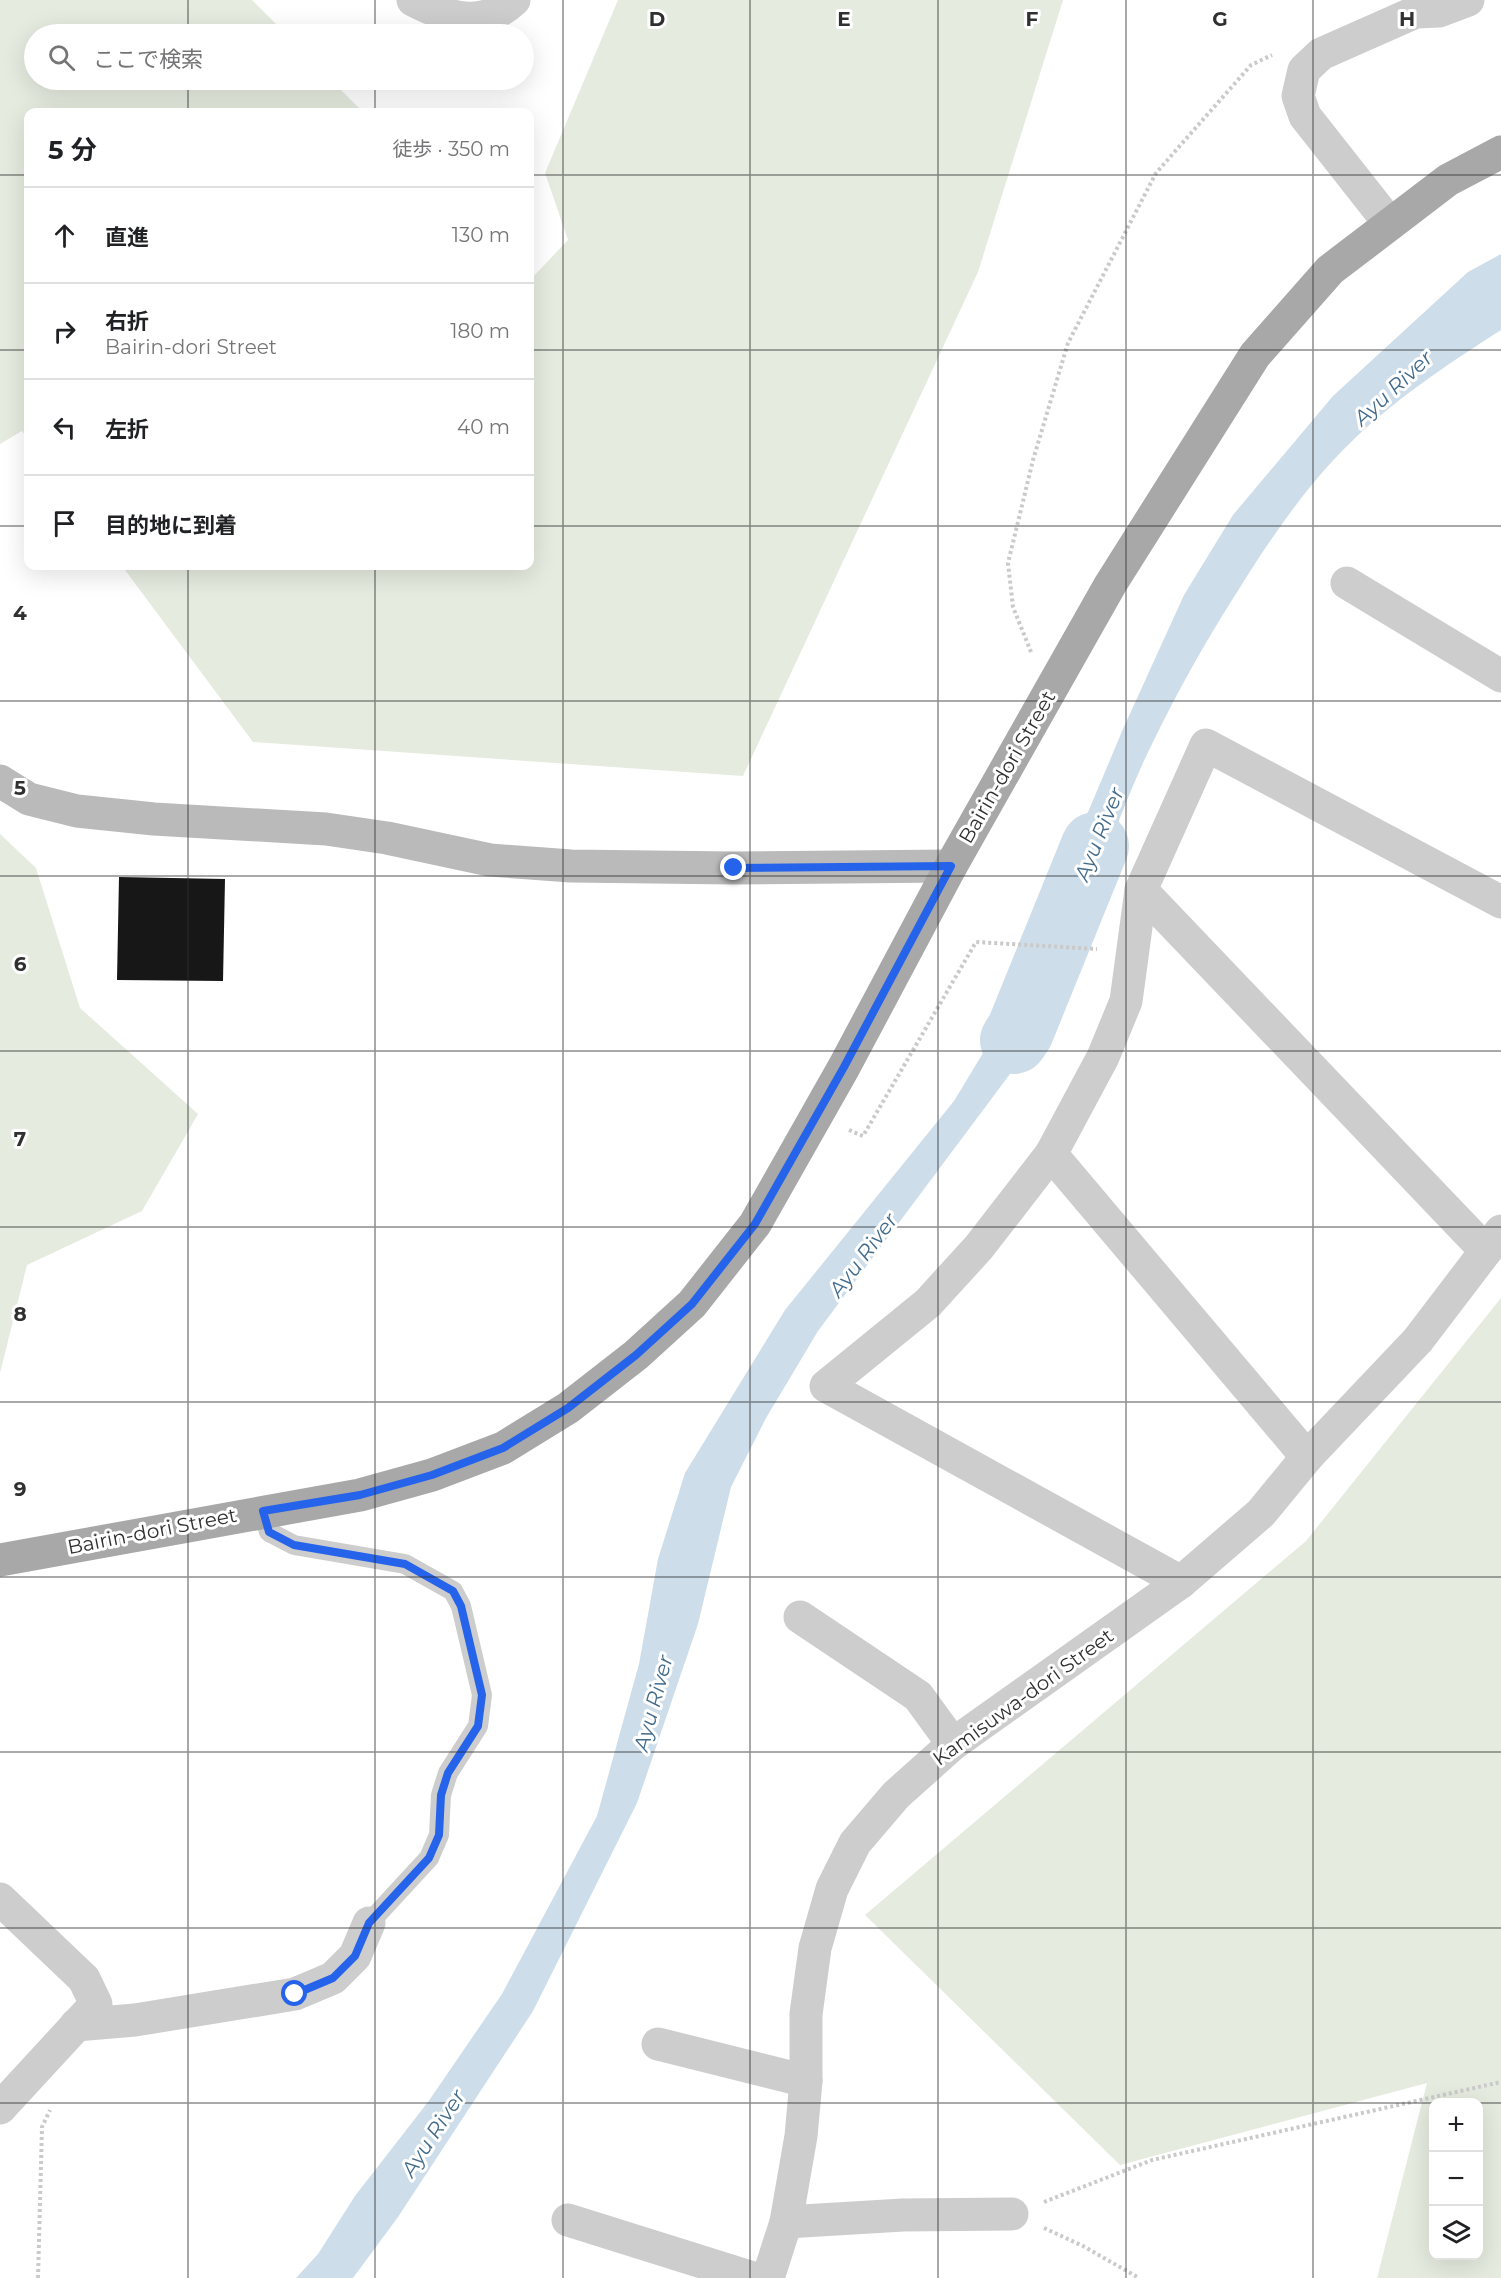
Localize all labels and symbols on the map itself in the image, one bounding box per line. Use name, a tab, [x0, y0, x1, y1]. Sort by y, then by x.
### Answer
text: D	[649, 7, 665, 31]
text: E	[837, 7, 851, 31]
text: F	[1026, 7, 1039, 31]
text: G	[1212, 7, 1228, 31]
text: H	[1399, 7, 1415, 31]
water label: Ayu River	[1347, 345, 1438, 432]
text: 4	[13, 601, 27, 625]
street label: Bairin-dori Street	[954, 687, 1060, 847]
text: 5	[14, 776, 26, 800]
water label: Ayu River	[1068, 783, 1129, 886]
route end	[720, 854, 746, 880]
text: 6	[14, 952, 27, 976]
text: 7	[14, 1127, 26, 1151]
water label: Ayu River	[822, 1208, 903, 1303]
text: 8	[13, 1302, 27, 1326]
text: 9	[14, 1477, 26, 1501]
street label: Bairin-dori Street	[65, 1503, 239, 1559]
street label: Kamisuwa-dori Street	[928, 1623, 1118, 1771]
water label: Ayu River	[628, 1652, 678, 1756]
route start	[281, 1980, 307, 2006]
water label: Ayu River	[395, 2084, 471, 2183]

